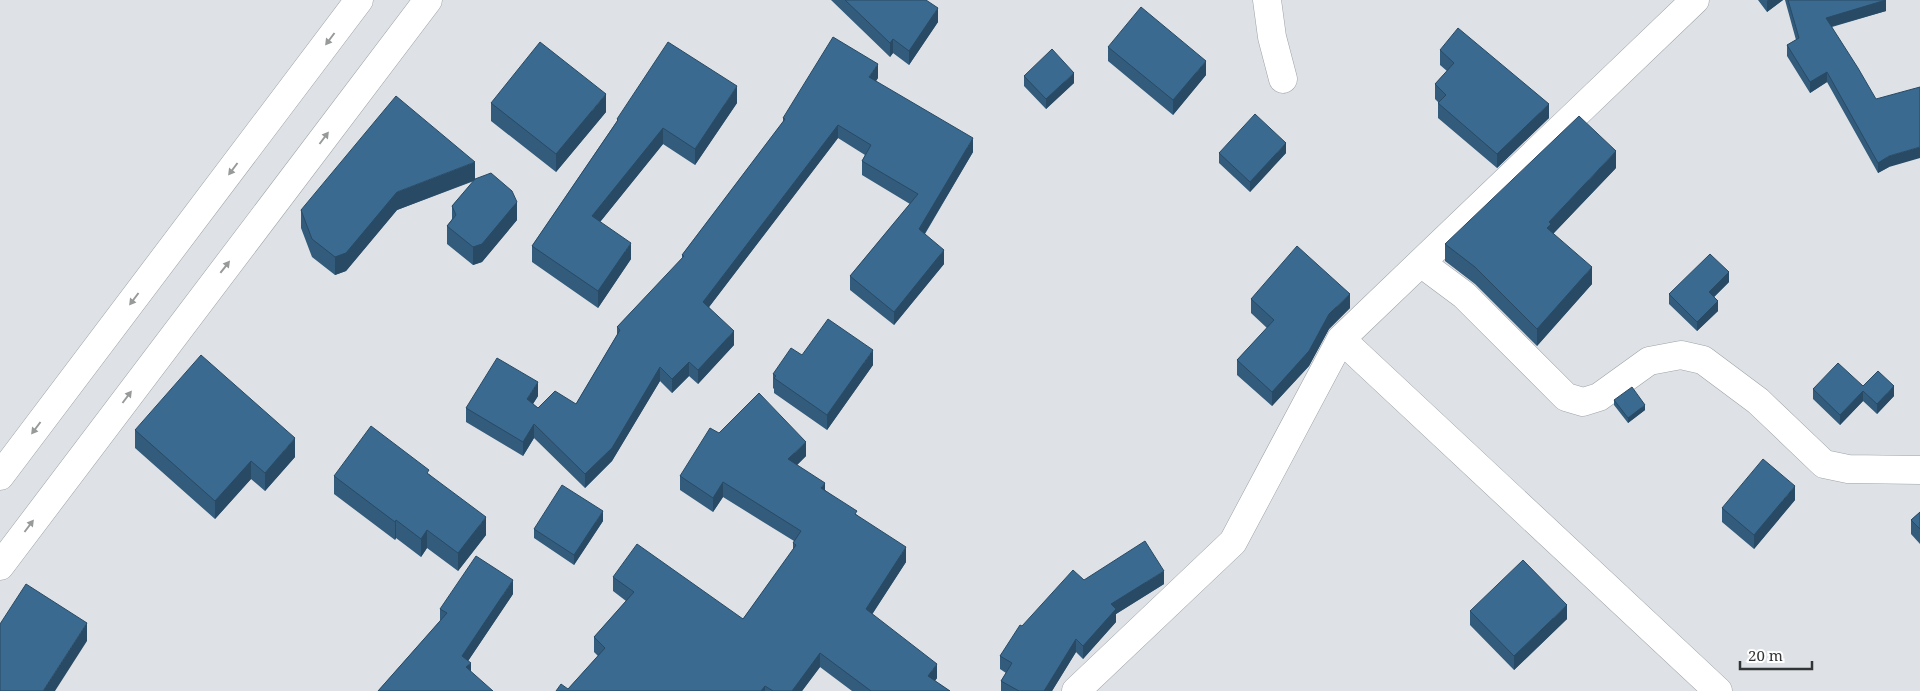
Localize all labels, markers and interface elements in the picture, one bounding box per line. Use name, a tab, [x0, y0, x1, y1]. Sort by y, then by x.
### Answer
one-way arrow	[325, 32, 335, 46]
one-way arrow	[319, 131, 329, 145]
one-way arrow	[227, 162, 238, 175]
one-way arrow	[220, 260, 230, 274]
one-way arrow	[129, 292, 140, 305]
one-way arrow	[121, 391, 132, 404]
one-way arrow	[31, 421, 41, 435]
one-way arrow	[24, 519, 34, 533]
scale bar	[1740, 638, 1812, 670]
text: 20 m	[1748, 645, 1783, 665]

